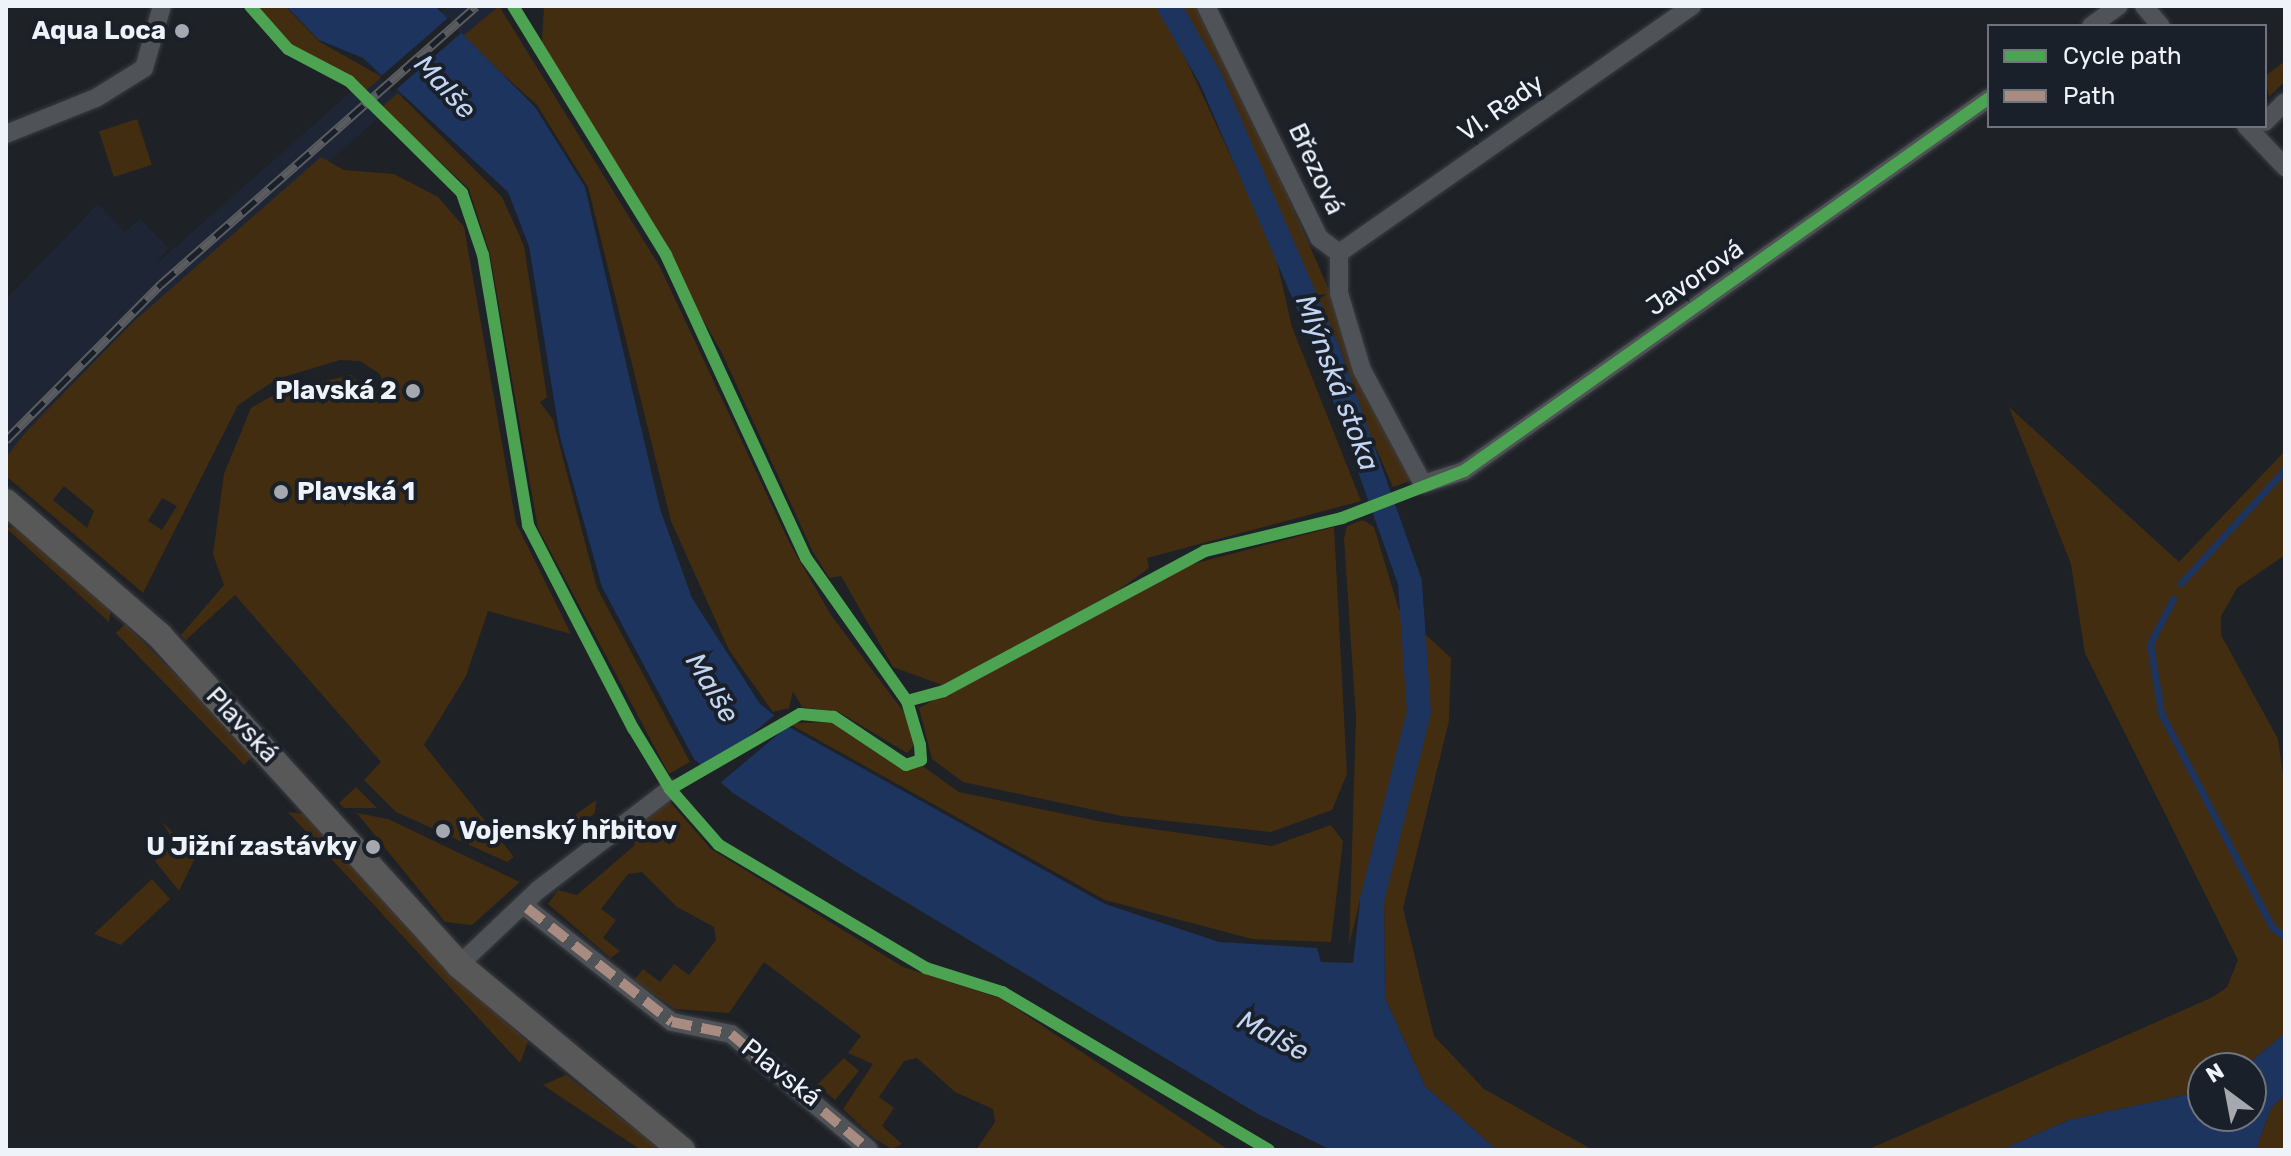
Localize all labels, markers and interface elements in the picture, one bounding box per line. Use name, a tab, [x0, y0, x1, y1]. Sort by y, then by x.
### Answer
place label: Aqua Loca	[32, 15, 166, 47]
marker: Aqua Loca	[173, 22, 191, 40]
legend	[1987, 24, 2267, 128]
text: Cycle path	[2063, 42, 2182, 70]
water label: Malše	[407, 48, 483, 126]
street label: Vl. Rady	[1452, 67, 1550, 149]
text: Path	[2063, 82, 2115, 110]
street label: Březová	[1281, 118, 1351, 220]
street label: Javorová	[1640, 233, 1750, 323]
water label: Mlýnská stoka	[1288, 290, 1386, 476]
place label: Plavská 2	[275, 375, 397, 407]
marker: Plavská 2	[404, 382, 422, 400]
place label: Plavská 1	[297, 476, 415, 508]
marker: Plavská 1	[272, 483, 290, 501]
water label: Malše	[678, 647, 746, 729]
street label: Plavská	[199, 681, 285, 769]
place label: Vojenský hřbitov	[459, 815, 678, 847]
marker: Vojenský hřbitov	[434, 822, 452, 840]
place label: U Jižní zastávky	[146, 831, 357, 863]
marker: U Jižní zastávky	[364, 838, 382, 856]
water label: Malše	[1232, 1003, 1314, 1069]
street label: Plavská	[735, 1032, 827, 1114]
north arrow	[2187, 1052, 2267, 1132]
text: N	[2201, 1057, 2229, 1089]

